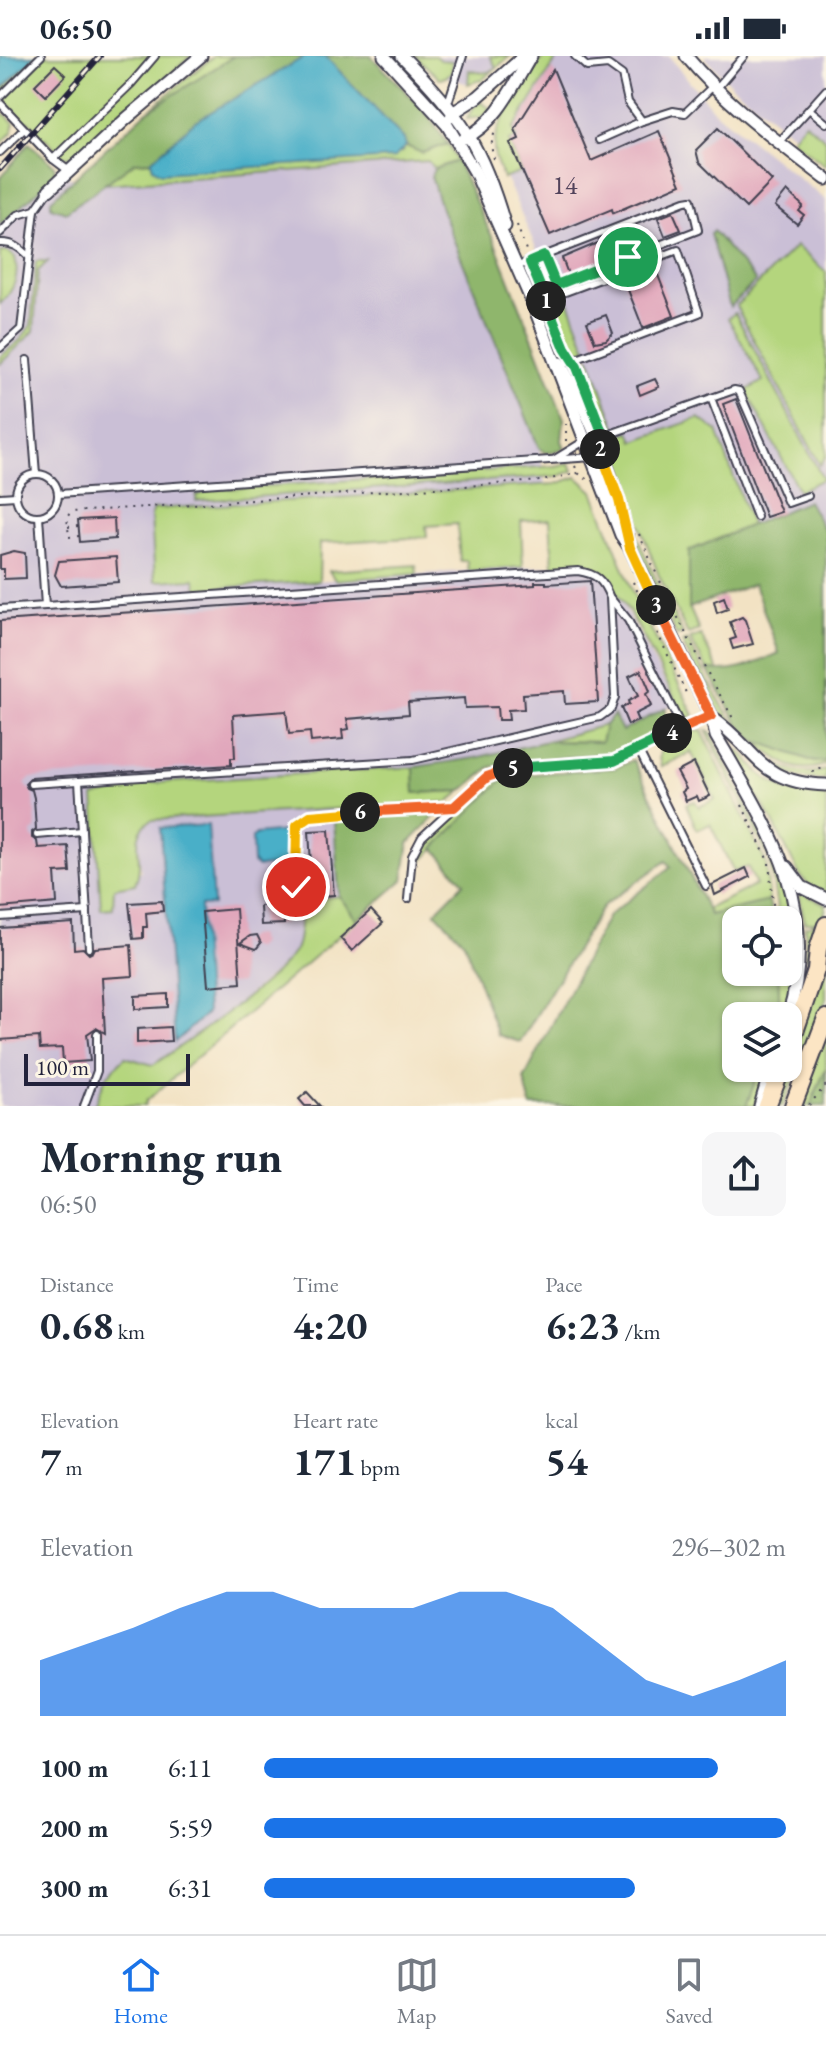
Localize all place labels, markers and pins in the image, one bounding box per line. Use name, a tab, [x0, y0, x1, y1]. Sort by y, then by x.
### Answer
pin	[594, 223, 662, 291]
pin: 1	[526, 281, 566, 321]
pin: 2	[580, 429, 620, 469]
pin: 3	[636, 585, 676, 625]
pin: 4	[652, 713, 692, 753]
pin: 5	[493, 748, 533, 788]
pin: 6	[340, 792, 380, 832]
pin	[262, 853, 330, 921]

